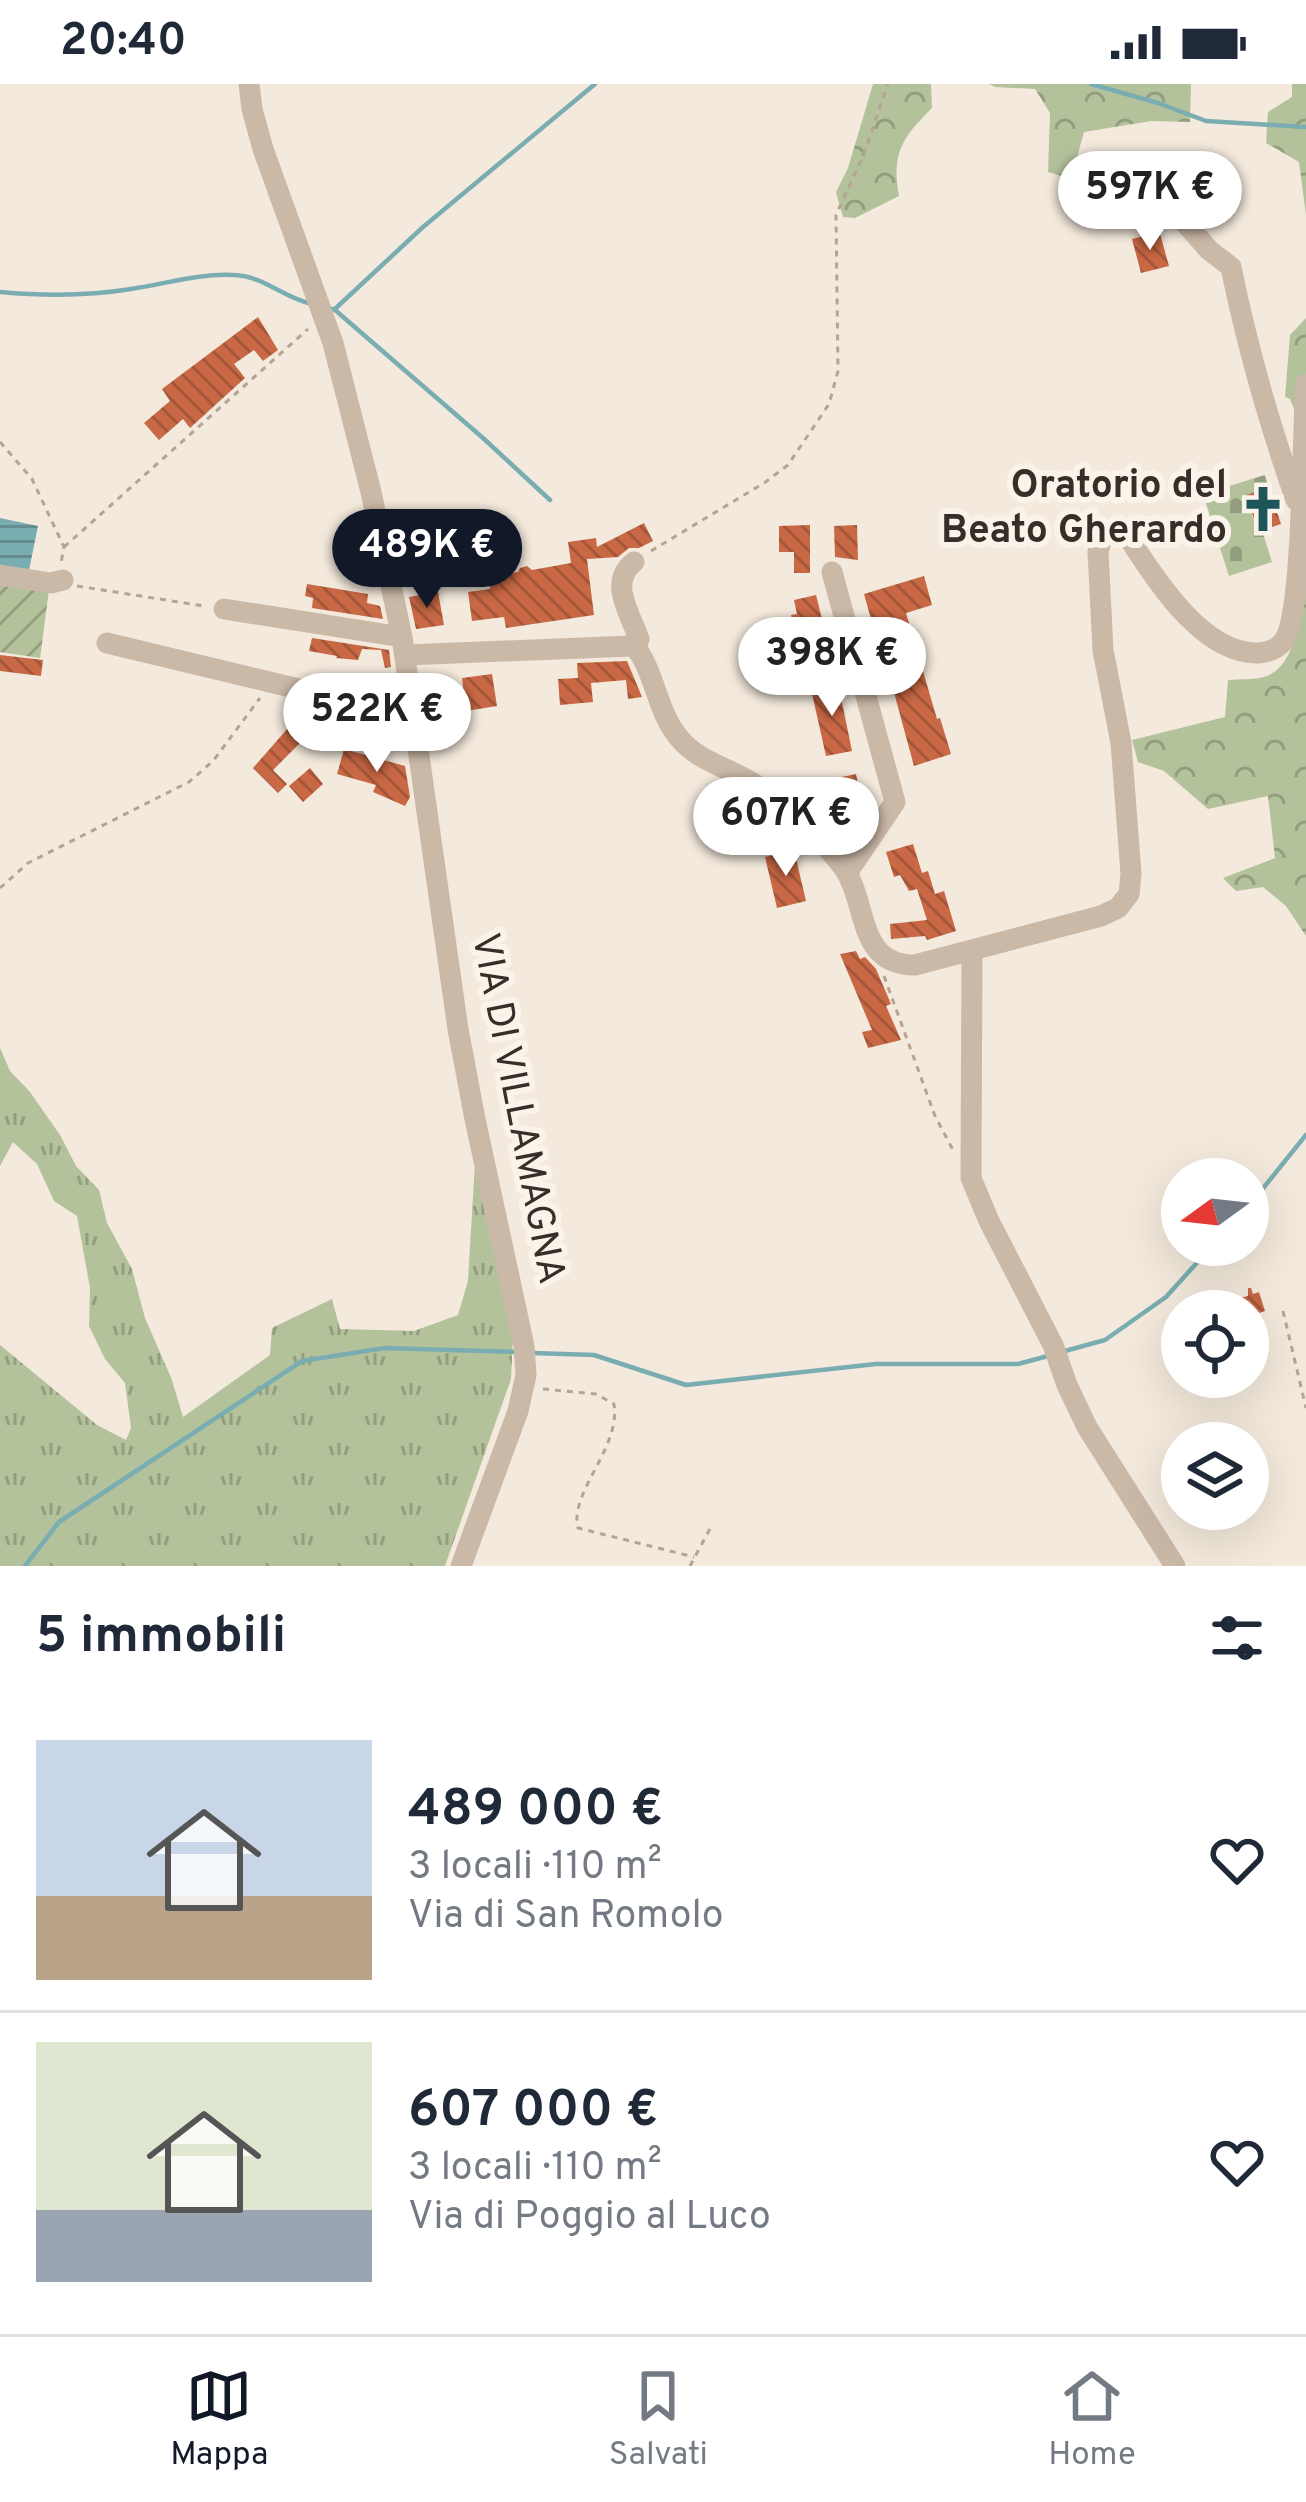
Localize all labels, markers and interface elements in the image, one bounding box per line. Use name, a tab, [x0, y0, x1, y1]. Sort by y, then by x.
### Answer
text: 20:40	[60, 14, 187, 71]
pin: 597K €	[1052, 151, 1248, 253]
text: 597K €	[1085, 165, 1215, 214]
place label: Oratorio del Beato Gherardo	[941, 463, 1227, 557]
church icon: Oratorio del Beato Gherardo	[1238, 484, 1288, 534]
pin: 489K €	[329, 509, 525, 611]
text: 489K €	[359, 523, 495, 572]
pin: 398K €	[734, 617, 930, 719]
text: 398K €	[765, 631, 899, 680]
pin: 522K €	[279, 673, 475, 775]
text: 522K €	[310, 687, 444, 736]
pin: 607K €	[688, 777, 884, 879]
text: 607K €	[720, 791, 852, 840]
street label: VIA DI VILLAMAGNA	[458, 929, 574, 1289]
north arrow	[1161, 1158, 1269, 1266]
map controls	[1161, 1158, 1269, 1530]
button: locate	[1161, 1290, 1269, 1398]
button: layers	[1161, 1422, 1269, 1530]
icon: filters	[1204, 1605, 1270, 1671]
text: 5 immobili	[36, 1606, 286, 1671]
text: 489 000 €	[408, 1779, 663, 1844]
icon: home	[132, 1788, 276, 1932]
icon: heart	[1204, 1827, 1270, 1893]
text: 3 locali · 110 m²	[408, 1844, 662, 1893]
text: Via di San Romolo	[408, 1893, 723, 1942]
text: 607 000 €	[408, 2080, 658, 2145]
icon: home	[132, 2090, 276, 2234]
icon: heart	[1204, 2129, 1270, 2195]
text: 3 locali · 110 m²	[408, 2145, 662, 2194]
text: Via di Poggio al Luco	[408, 2194, 771, 2243]
tab: Mappa	[170, 2363, 268, 2477]
tab: Salvati	[609, 2363, 708, 2477]
tab: Home	[1048, 2363, 1136, 2477]

